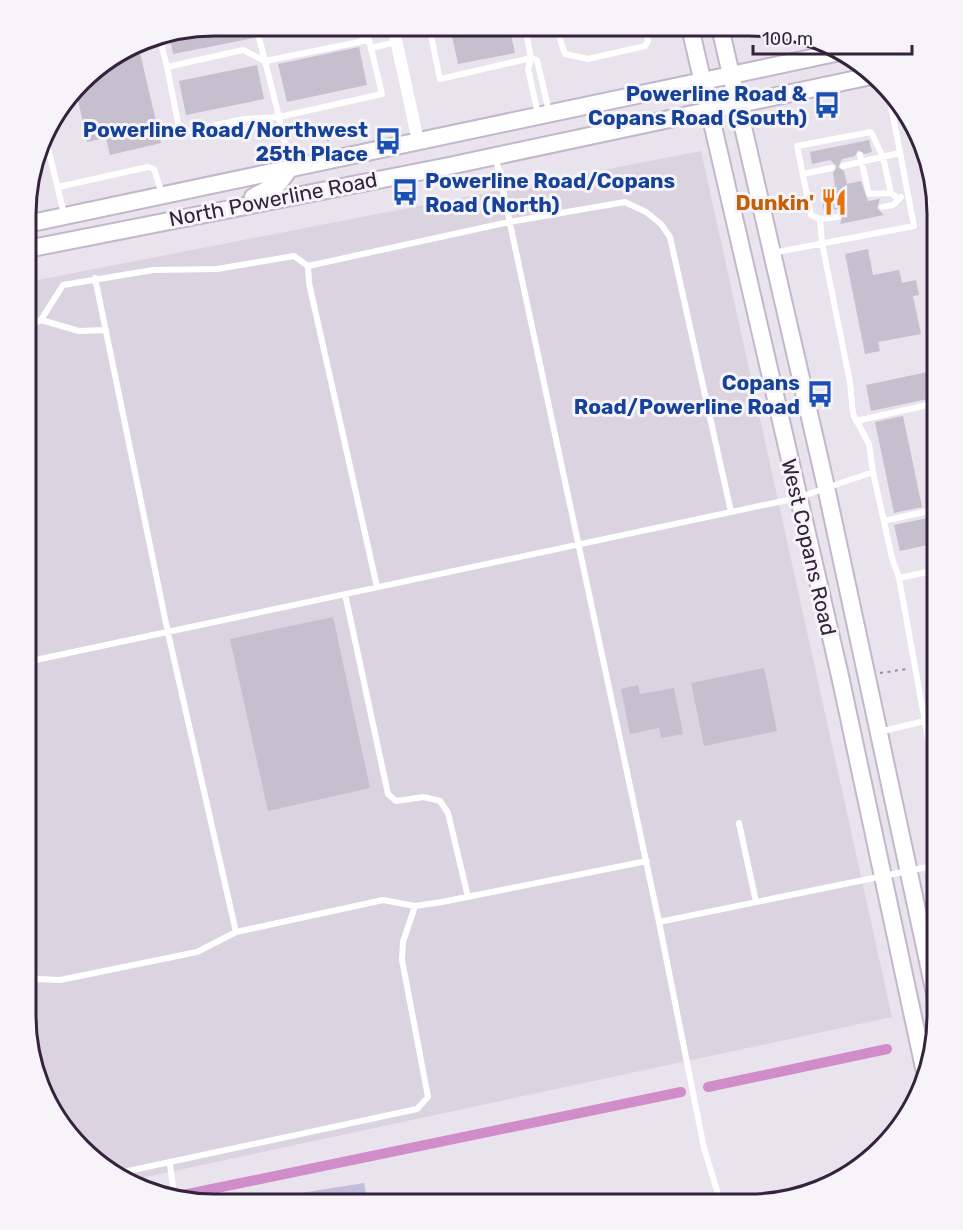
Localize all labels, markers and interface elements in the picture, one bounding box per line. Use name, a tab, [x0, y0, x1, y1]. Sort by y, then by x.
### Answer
scale bar	[753, 18, 912, 56]
text: 100 m	[762, 28, 813, 50]
place label: Powerline Road & Copans Road (South)	[588, 81, 807, 130]
bus stop icon: Powerline Road & Copans Road (South)	[812, 90, 842, 120]
place label: Powerline Road/Northwest 25th Place	[83, 117, 368, 166]
bus stop icon: Powerline Road/Northwest 25th Place	[373, 126, 403, 156]
street label: North Powerline Road	[167, 167, 379, 231]
place label: Powerline Road/Copans Road (North)	[425, 168, 675, 217]
bus stop icon: Powerline Road/Copans Road (North)	[390, 177, 420, 207]
restaurant icon: Dunkin'	[819, 187, 849, 217]
place label: Dunkin'	[736, 190, 814, 215]
place label: Copans Road/Powerline Road	[574, 370, 800, 419]
bus stop icon: Copans Road/Powerline Road	[805, 379, 835, 409]
street label: West Copans Road	[776, 456, 842, 638]

